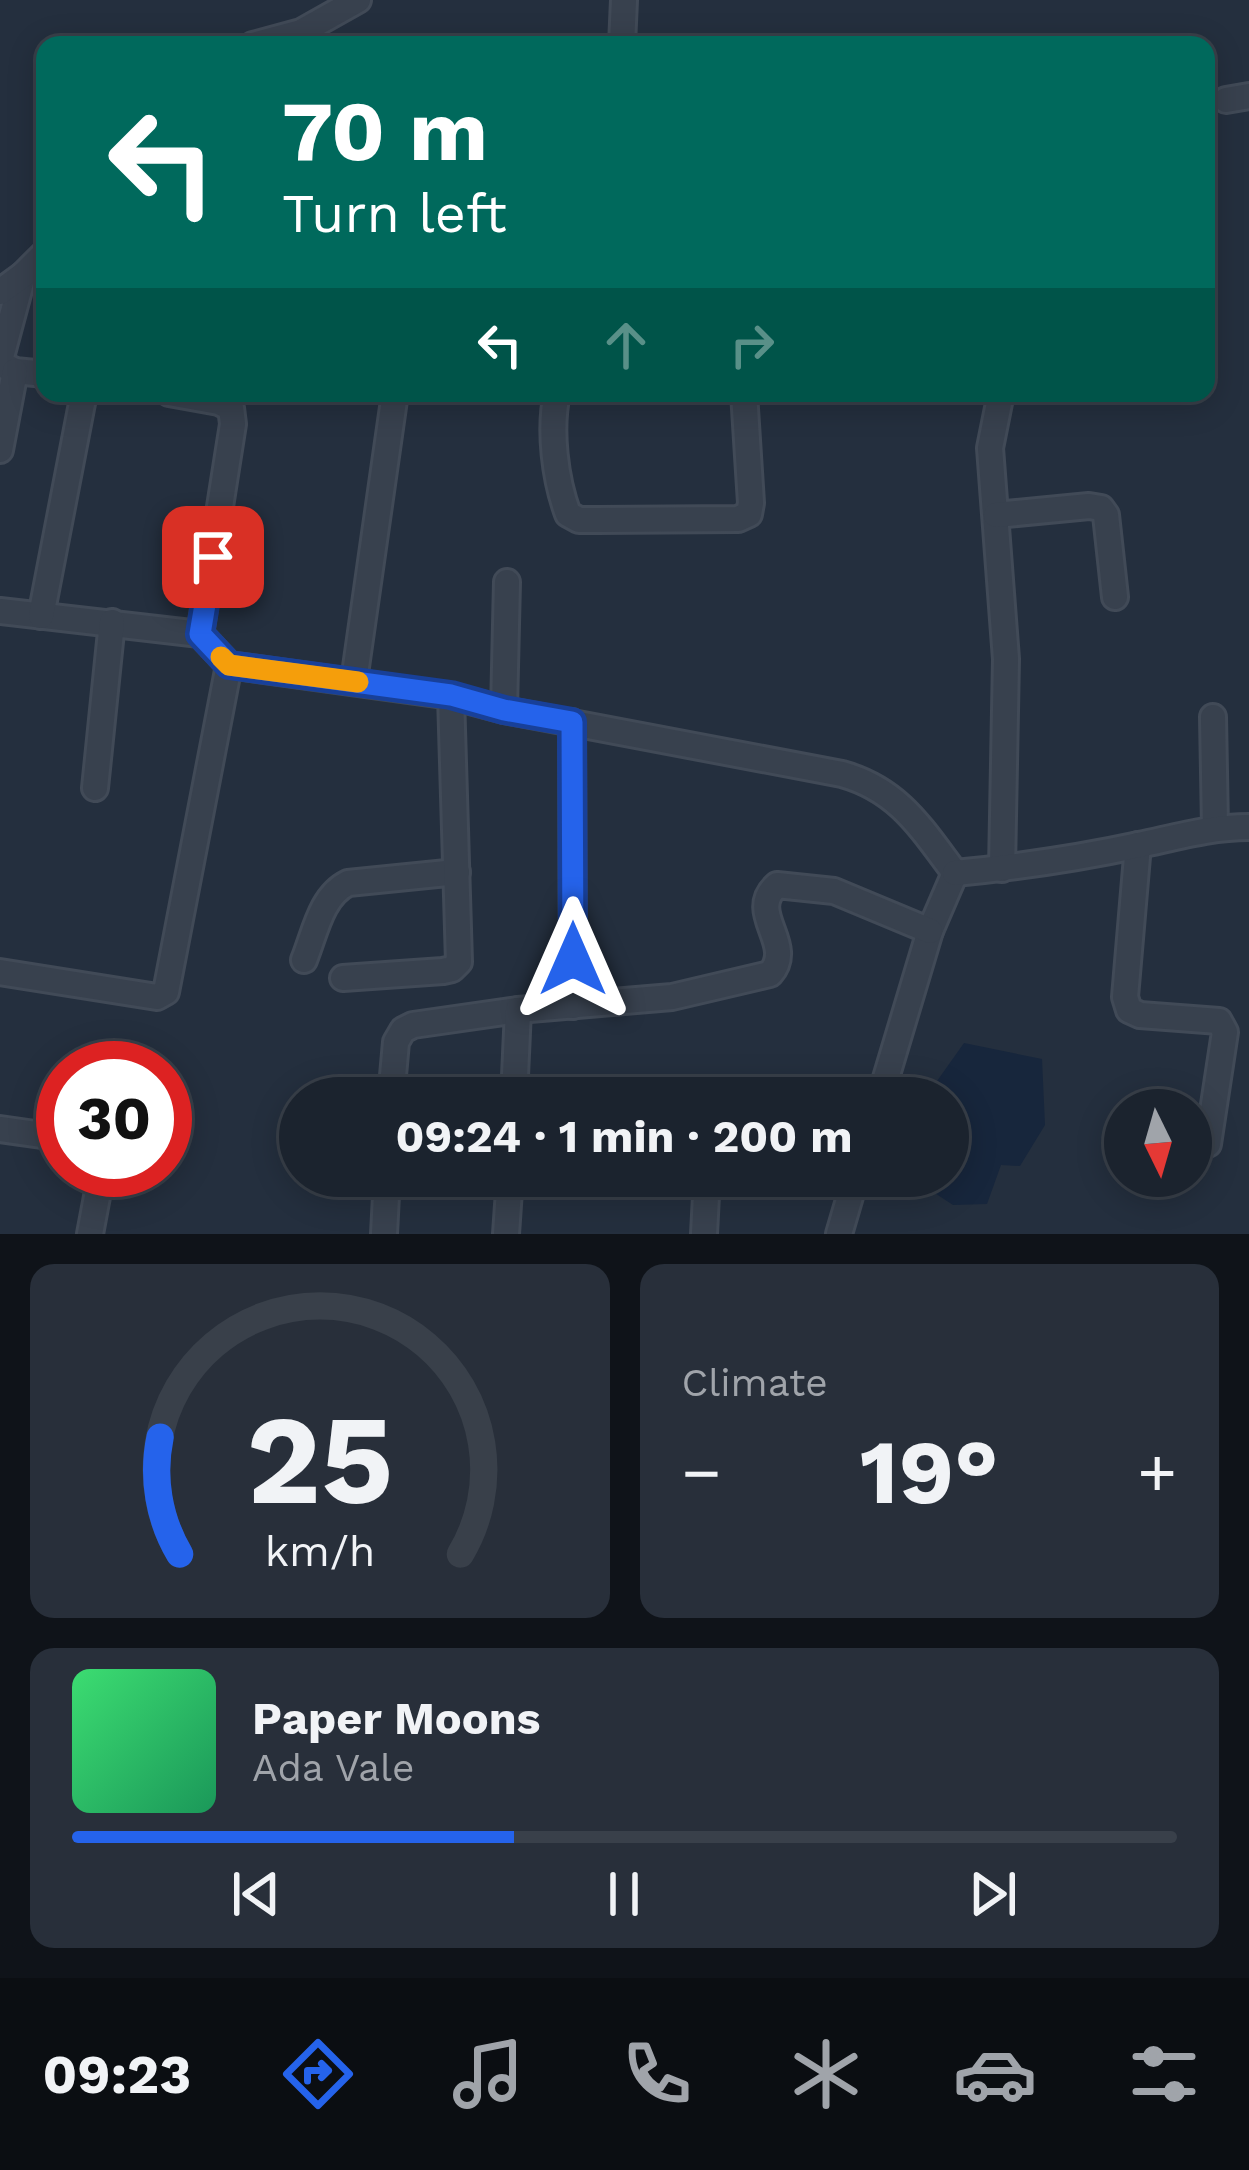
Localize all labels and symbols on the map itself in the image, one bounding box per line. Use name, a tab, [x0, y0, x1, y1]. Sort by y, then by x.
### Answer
pin	[162, 506, 264, 608]
position arrow	[510, 896, 636, 1022]
speed limit sign: 30	[36, 1041, 192, 1197]
north arrow	[1104, 1089, 1212, 1197]

